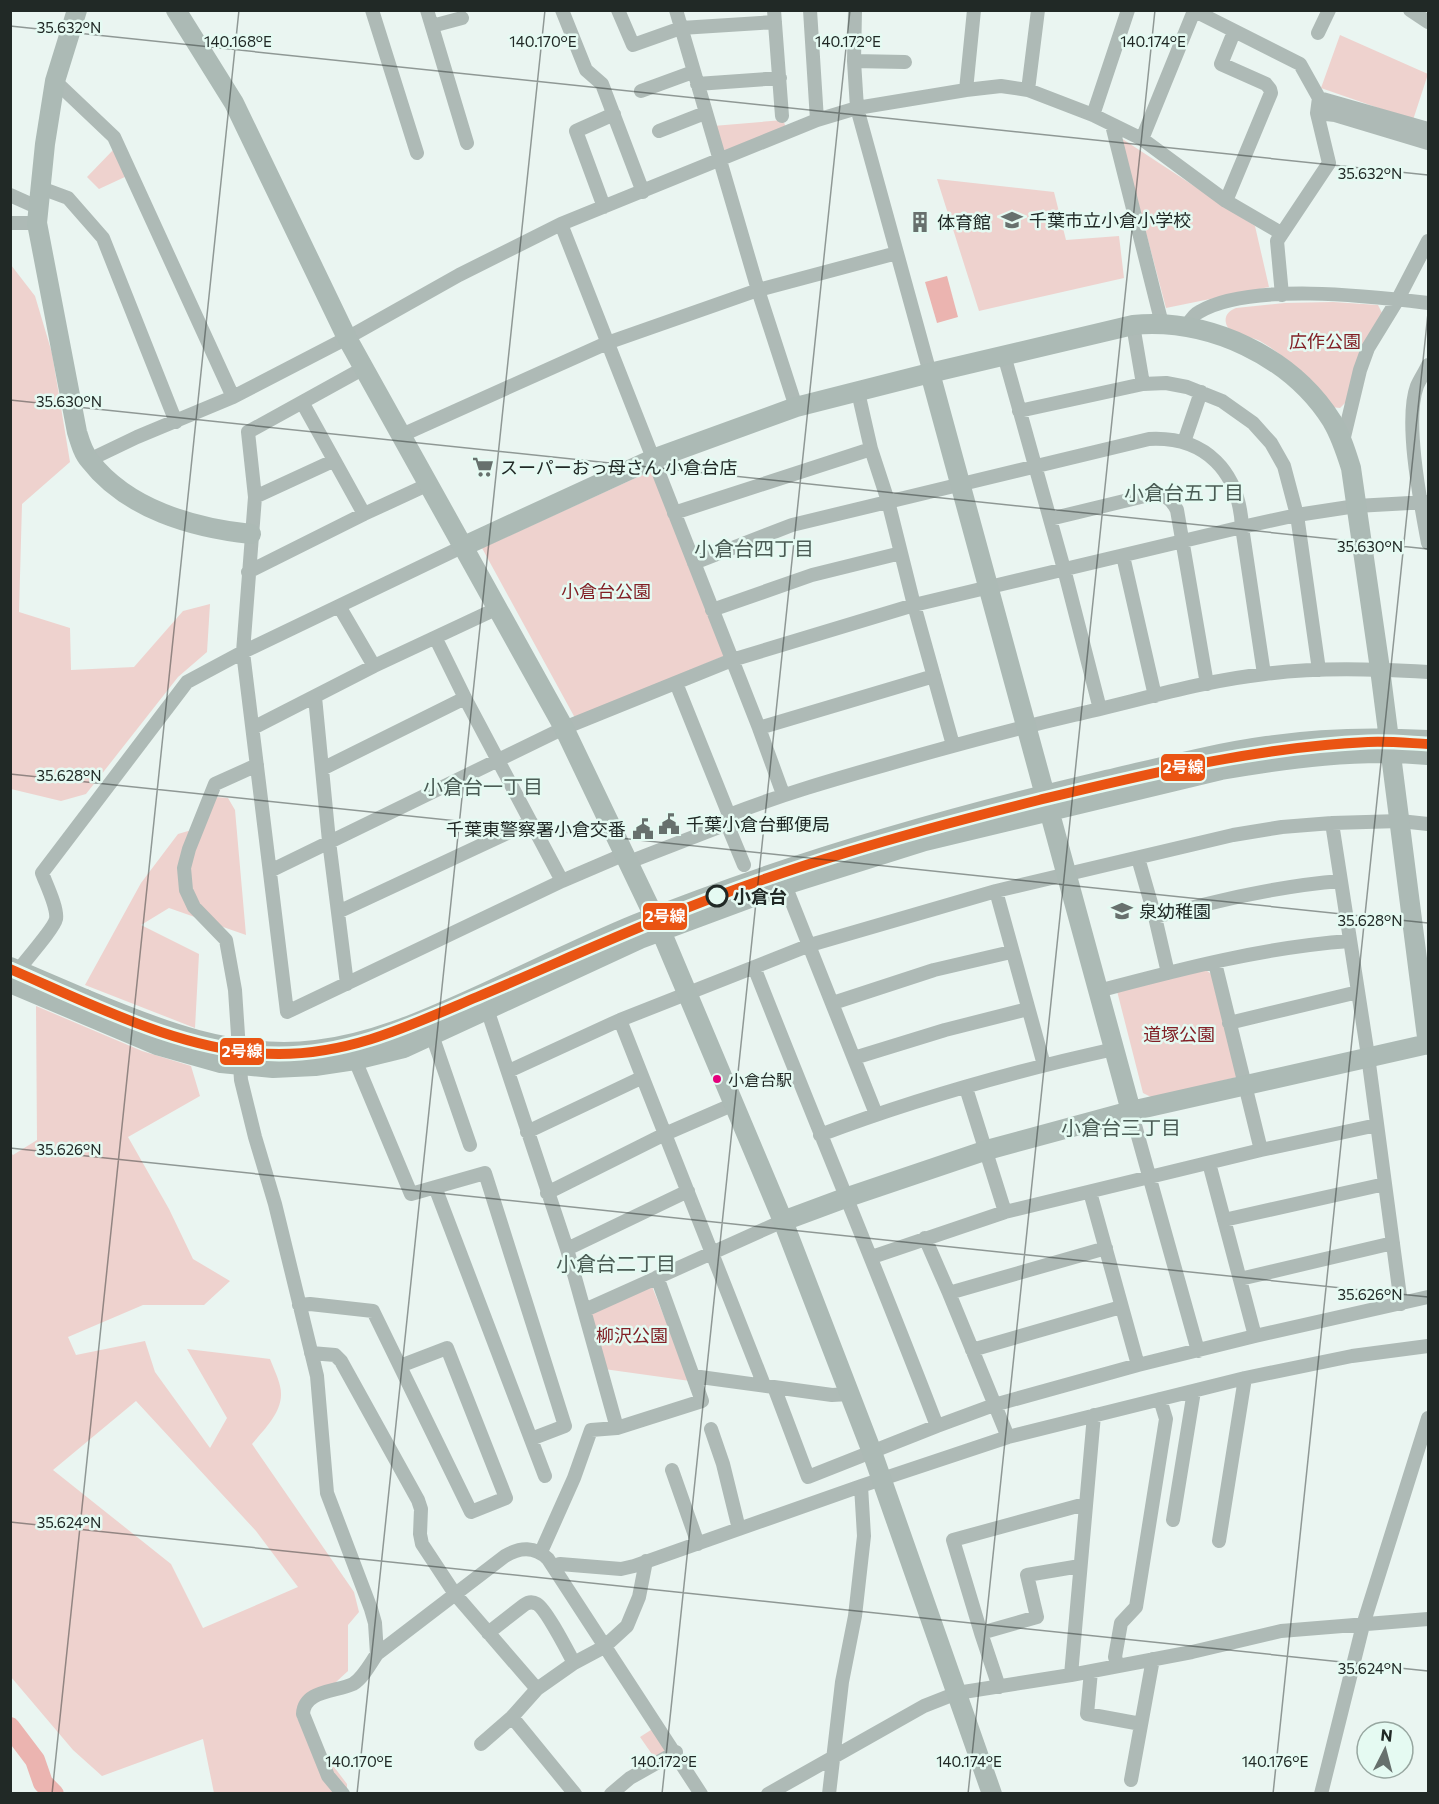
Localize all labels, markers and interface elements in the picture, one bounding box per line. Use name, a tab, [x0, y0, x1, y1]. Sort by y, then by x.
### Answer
text: 35.632°N	[37, 18, 101, 36]
text: 140.168°E	[204, 32, 272, 50]
text: 140.170°E	[509, 32, 577, 50]
text: 140.172°E	[815, 32, 881, 50]
text: 140.174°E	[1120, 32, 1186, 50]
text: 35.632°N	[1338, 164, 1402, 182]
school or university icon: 千葉市立小倉小学校	[1000, 208, 1024, 232]
place label: 千葉市立小倉小学校	[1029, 209, 1191, 231]
building icon: 体育館	[908, 210, 932, 234]
place label: 体育館	[937, 211, 991, 233]
park label: 広作公園	[1289, 330, 1361, 352]
text: 35.630°N	[36, 392, 102, 410]
supermarket icon: スーパーおっ母さん 小倉台店	[471, 455, 495, 479]
place label: スーパーおっ母さん 小倉台店	[500, 456, 737, 478]
district label: 小倉台五丁目	[1124, 480, 1244, 504]
district label: 小倉台四丁目	[694, 536, 814, 560]
text: 35.630°N	[1337, 537, 1403, 555]
park label: 小倉台公園	[561, 580, 651, 602]
line badge: 2号線	[1160, 753, 1206, 782]
text: 2号線	[1162, 757, 1204, 776]
text: 35.628°N	[37, 766, 101, 784]
district label: 小倉台一丁目	[423, 774, 543, 798]
public building icon: 千葉小倉台郵便局	[657, 812, 681, 836]
place label: 千葉小倉台郵便局	[686, 813, 830, 835]
public building icon: 千葉東警察署小倉交番	[631, 817, 655, 841]
place label: 千葉東警察署小倉交番	[446, 818, 626, 840]
marker: 小倉台	[706, 885, 728, 907]
place label: 小倉台	[733, 885, 787, 907]
school or university icon: 泉幼稚園	[1110, 899, 1134, 923]
place label: 泉幼稚園	[1139, 900, 1211, 922]
line badge: 2号線	[642, 902, 688, 931]
text: 2号線	[644, 906, 686, 925]
text: 35.628°N	[1338, 911, 1402, 929]
park label: 道塚公園	[1143, 1023, 1215, 1045]
line badge: 2号線	[219, 1037, 265, 1066]
text: 2号線	[221, 1041, 263, 1060]
place label: 小倉台駅	[728, 1070, 792, 1089]
marker: 小倉台駅	[711, 1073, 723, 1085]
district label: 小倉台三丁目	[1061, 1115, 1181, 1139]
text: 35.626°N	[37, 1140, 101, 1158]
district label: 小倉台二丁目	[556, 1251, 676, 1275]
text: 35.626°N	[1338, 1285, 1402, 1303]
park label: 柳沢公園	[596, 1324, 668, 1346]
text: 35.624°N	[37, 1513, 101, 1531]
text: 35.624°N	[1338, 1659, 1402, 1677]
north arrow	[1355, 1720, 1415, 1780]
text: N	[1380, 1725, 1394, 1745]
text: 140.170°E	[325, 1752, 393, 1770]
text: 140.172°E	[631, 1752, 697, 1770]
text: 140.174°E	[936, 1752, 1002, 1770]
text: 140.176°E	[1242, 1752, 1308, 1770]

